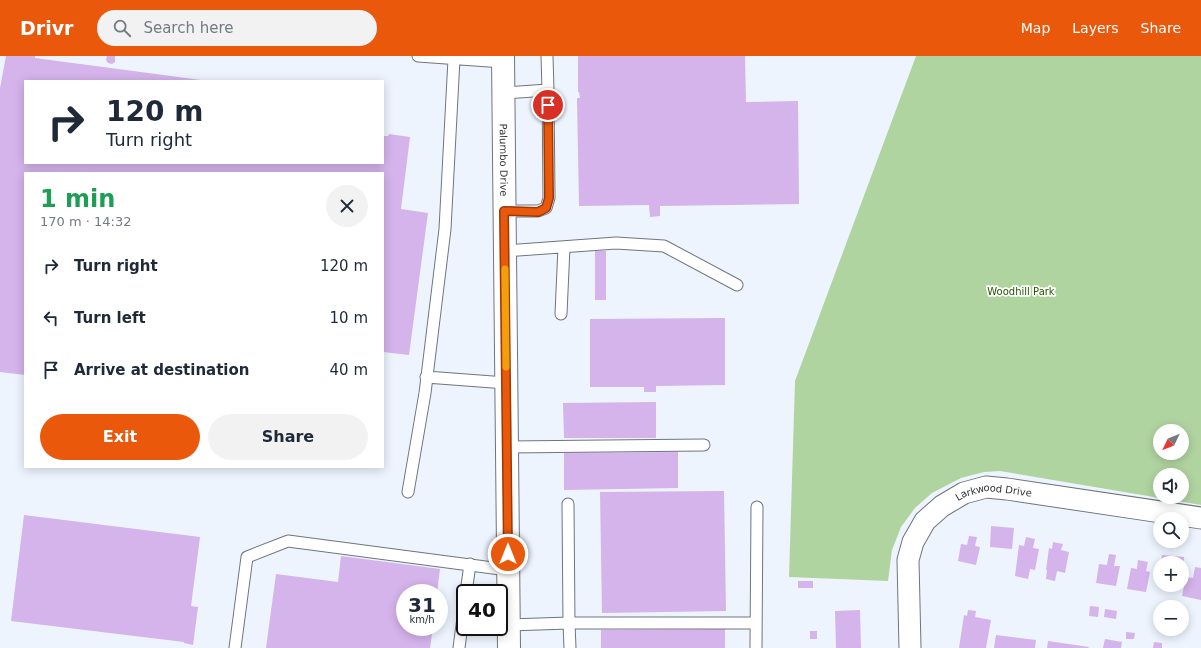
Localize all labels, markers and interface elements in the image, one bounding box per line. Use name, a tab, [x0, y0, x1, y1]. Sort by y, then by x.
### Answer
search box	[97, 10, 377, 46]
text: Drivr	[20, 17, 73, 39]
icon: search	[111, 17, 133, 39]
text: Search here	[143, 19, 234, 37]
text: Map	[1021, 20, 1050, 36]
text: Layers	[1072, 20, 1119, 36]
text: Share	[1141, 20, 1181, 36]
pin	[531, 88, 565, 122]
icon: arrive	[537, 94, 559, 116]
text: 120 m	[106, 95, 203, 128]
icon: right	[40, 96, 92, 148]
street label: Palumbo Drive	[498, 123, 510, 197]
text: Turn right	[106, 129, 192, 150]
text: 1 min	[40, 185, 115, 213]
button: close	[326, 185, 368, 227]
text: 170 m · 14:32	[40, 214, 131, 229]
icon: right	[40, 255, 62, 277]
text: Turn right	[74, 257, 158, 275]
text: 120 m	[320, 257, 368, 275]
park label: Woodhill Park	[987, 286, 1055, 297]
icon: left	[40, 307, 62, 329]
text: Turn left	[74, 309, 146, 327]
text: 10 m	[330, 309, 368, 327]
icon: arrive	[40, 359, 62, 381]
text: Arrive at destination	[74, 361, 249, 379]
text: 40 m	[330, 361, 368, 379]
button: Exit	[40, 414, 200, 460]
button: Share	[208, 414, 368, 460]
north arrow	[1153, 424, 1189, 460]
map controls	[1153, 424, 1189, 636]
button: sound	[1153, 468, 1189, 504]
street label: Larkwood Drive	[953, 481, 1033, 502]
button: search	[1153, 512, 1189, 548]
position arrow	[487, 533, 529, 575]
button: +	[1153, 556, 1189, 592]
speed limit sign: 40	[456, 584, 508, 636]
text: 31	[408, 593, 436, 617]
button: −	[1153, 600, 1189, 636]
text: km/h	[409, 614, 435, 625]

